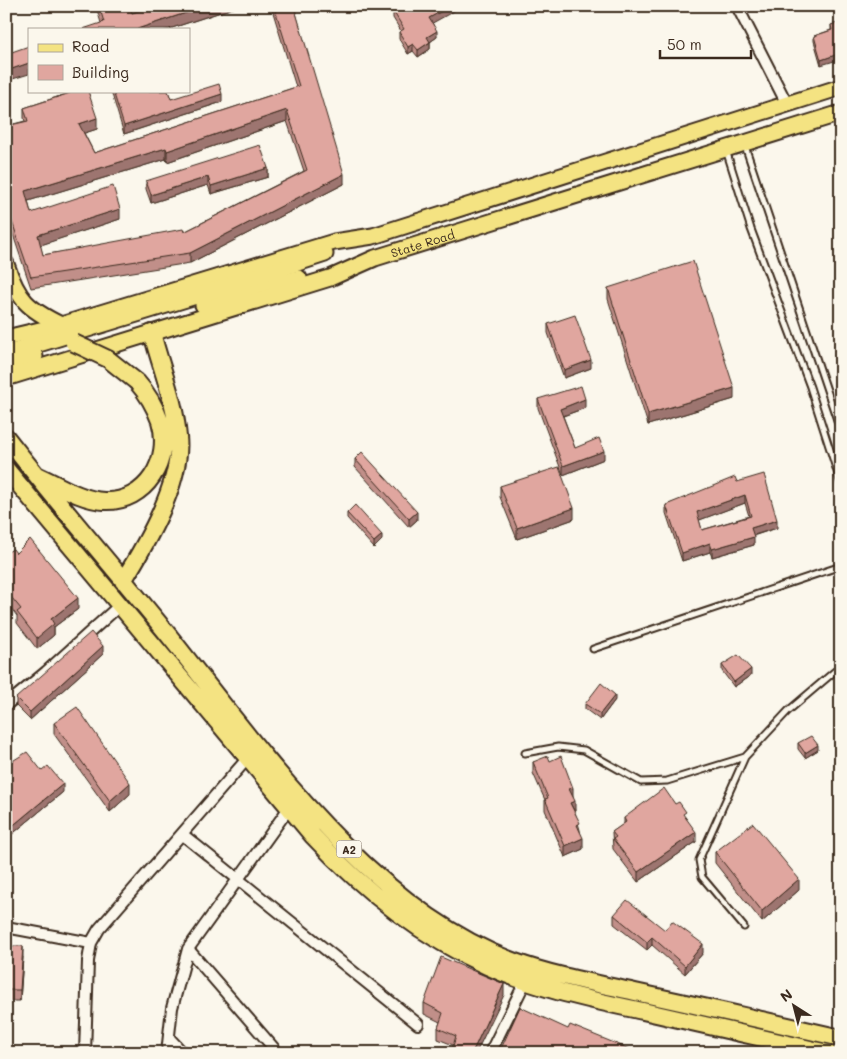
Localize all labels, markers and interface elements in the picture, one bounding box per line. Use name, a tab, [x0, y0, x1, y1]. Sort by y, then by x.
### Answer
legend	[28, 28, 190, 92]
scale bar	[660, 28, 751, 60]
text: 50 m	[667, 34, 702, 54]
text: Road	[72, 36, 109, 56]
text: Building	[72, 62, 129, 82]
street label: State Road	[389, 226, 457, 261]
road number: A2	[336, 841, 362, 858]
north arrow	[770, 982, 820, 1032]
text: N	[776, 984, 796, 1006]

